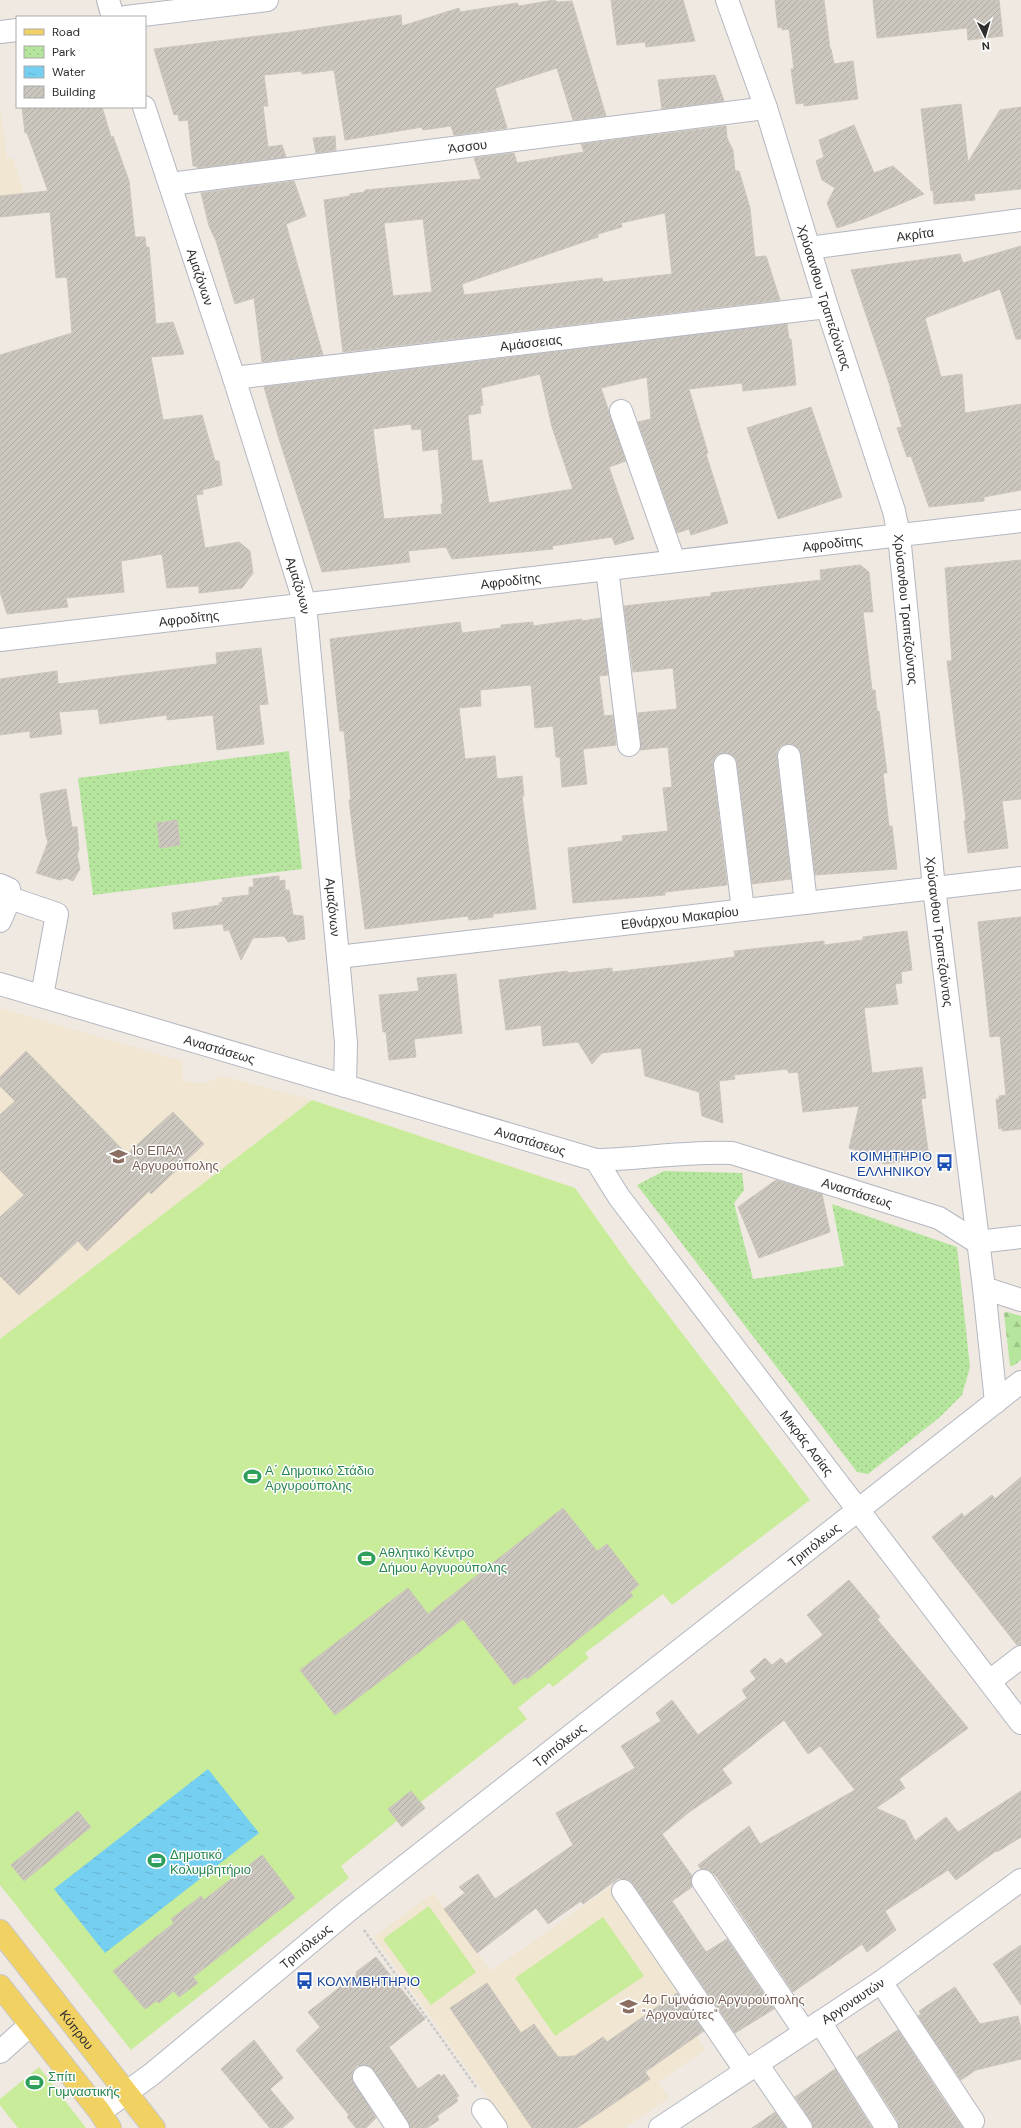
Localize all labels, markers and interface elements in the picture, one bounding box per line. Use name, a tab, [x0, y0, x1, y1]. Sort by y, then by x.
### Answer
legend	[16, 16, 146, 108]
north arrow	[965, 16, 1005, 56]
text: Road	[52, 24, 80, 40]
text: N	[981, 39, 990, 53]
text: Park	[52, 44, 76, 60]
text: Water	[52, 64, 86, 80]
text: Building	[52, 84, 96, 100]
street label: Άσσου	[447, 135, 488, 157]
street label: Χρύσανθου Τραπεζούντος	[794, 223, 856, 372]
street label: Ακρίτα	[895, 223, 935, 245]
street label: Αμαζόνων	[183, 246, 218, 308]
street label: Αμάσσειας	[499, 330, 563, 355]
street label: Αφροδίτης	[801, 531, 863, 555]
street label: Χρύσανθου Τραπεζούντος	[890, 533, 922, 686]
street label: Αμαζόνων	[282, 555, 314, 615]
street label: Αφροδίτης	[479, 569, 542, 592]
street label: Αφροδίτης	[158, 606, 220, 630]
street label: Χρύσανθου Τραπεζούντος	[922, 856, 957, 1008]
street label: Αμαζόνων	[322, 877, 345, 937]
street label: Εθνάρχου Μακαρίου	[620, 902, 740, 933]
street label: Αναστάσεως	[182, 1030, 257, 1067]
street label: Αναστάσεως	[493, 1122, 568, 1159]
place label: 1o ΕΠΑΛ Αργυρούπολης	[132, 1142, 219, 1174]
school or university icon: 1o ΕΠΑΛ Αργυρούπολης	[109, 1147, 129, 1167]
place label: ΚΟΙΜΗΤΗΡΙΟ ΕΛΛΗΝΙΚΟΥ	[850, 1148, 932, 1180]
bus stop icon: ΚΟΙΜΗΤΗΡΙΟ ΕΛΛΗΝΙΚΟΥ	[935, 1153, 955, 1173]
street label: Αναστάσεως	[820, 1173, 895, 1211]
street label: Μικράς Ασίας	[776, 1407, 837, 1479]
place label: Α΄ Δημοτικό Στάδιο Αργυρούπολης	[265, 1462, 374, 1494]
sports icon: Α΄ Δημοτικό Στάδιο Αργυρούπολης	[242, 1467, 262, 1487]
street label: Τριπόλεως	[784, 1519, 844, 1571]
place label: Αθλητικό Κέντρο Δήμου Αργυρούπολης	[379, 1544, 507, 1576]
sports icon: Αθλητικό Κέντρο Δήμου Αργυρούπολης	[356, 1549, 376, 1569]
street label: Τριπόλεως	[529, 1719, 589, 1771]
place label: Δημοτικό Κολυμβητήριο	[170, 1846, 251, 1878]
sports icon: Δημοτικό Κολυμβητήριο	[147, 1851, 167, 1871]
street label: Τριπόλεως	[276, 1920, 335, 1973]
bus stop icon: ΚΟΛΥΜΒΗΤΗΡΙΟ	[294, 1971, 314, 1991]
place label: ΚΟΛΥΜΒΗΤΗΡΙΟ	[317, 1973, 420, 1990]
street label: Αργοναυτών	[818, 1974, 888, 2028]
place label: 4ο Γυμνάσιο Αργυρούπολης "Αργοναύτες"	[642, 1991, 805, 2023]
school or university icon: 4ο Γυμνάσιο Αργυρούπολης "Αργοναύτες"	[619, 1996, 639, 2016]
street label: Κύπρου	[56, 2006, 98, 2053]
place label: Σπίτι Γυμναστικής	[48, 2068, 120, 2100]
sports icon: Σπίτι Γυμναστικής	[25, 2073, 45, 2093]

